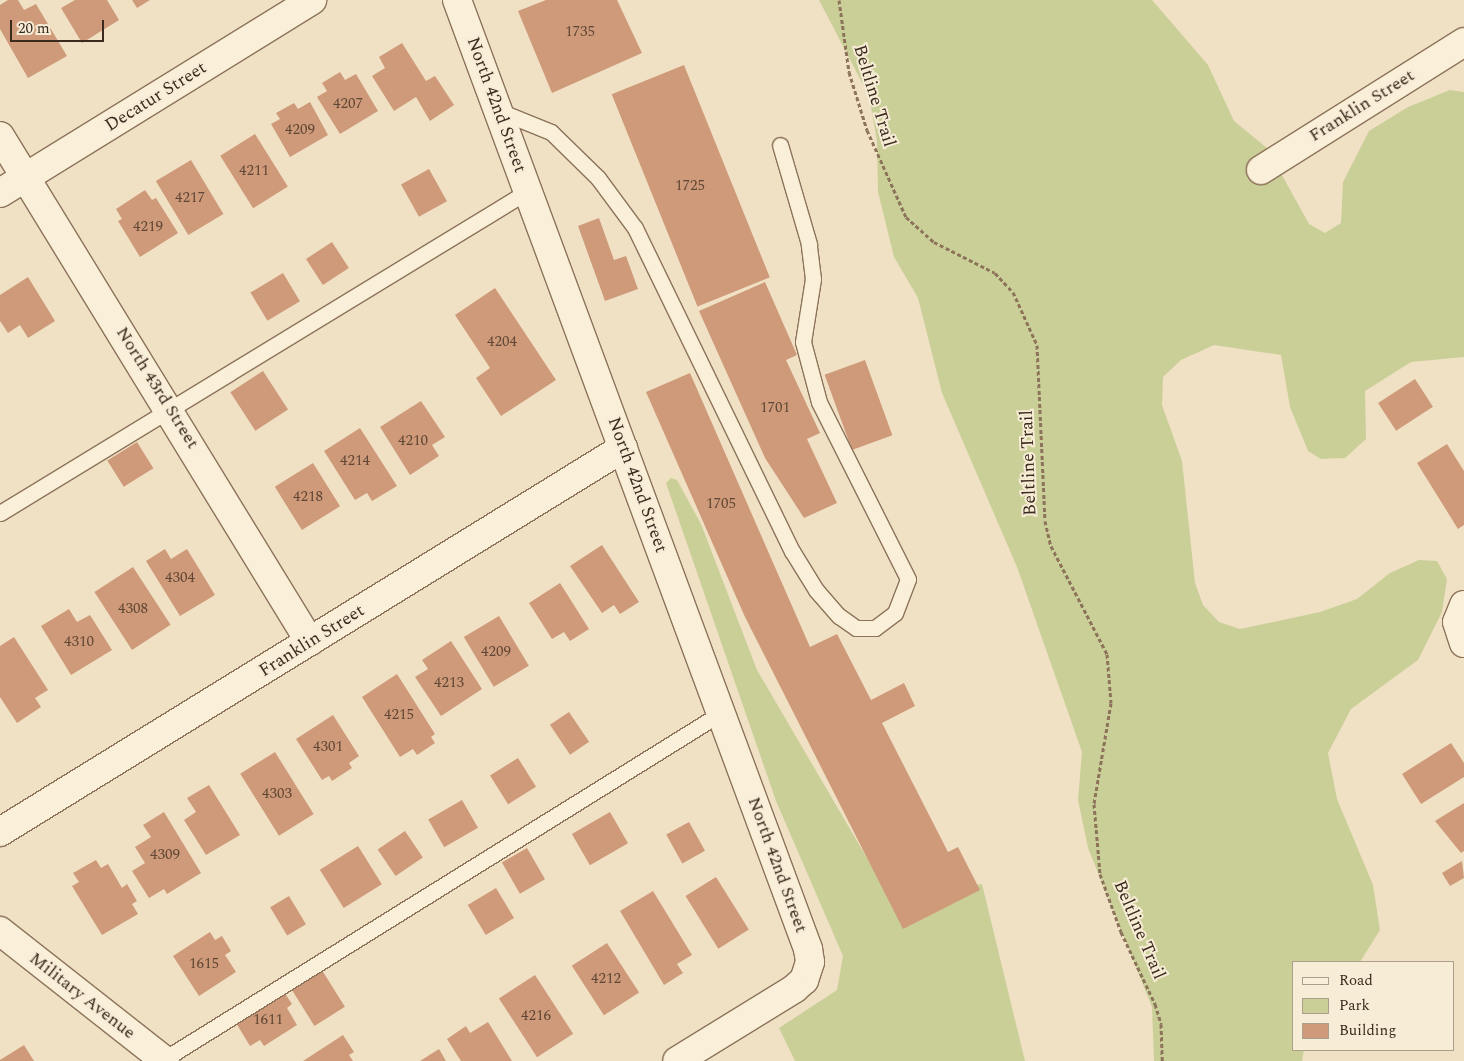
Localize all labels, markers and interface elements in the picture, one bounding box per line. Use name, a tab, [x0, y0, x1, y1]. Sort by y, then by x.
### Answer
scale bar	[12, 10, 106, 42]
text: 20 m	[18, 17, 50, 40]
house number: 1735	[565, 23, 595, 41]
street label: North 42nd Street	[461, 34, 531, 176]
street label: Beltline Trail	[848, 42, 900, 150]
street label: Decatur Street	[101, 57, 211, 137]
street label: Franklin Street	[1305, 65, 1419, 147]
house number: 4207	[333, 95, 363, 113]
house number: 4209	[285, 121, 315, 139]
house number: 4211	[239, 162, 269, 180]
house number: 1725	[675, 177, 705, 195]
house number: 4217	[175, 189, 205, 207]
house number: 4219	[133, 218, 163, 236]
street label: North 43rd Street	[111, 323, 203, 453]
house number: 4204	[487, 333, 517, 351]
house number: 1701	[760, 399, 790, 417]
street label: Beltline Trail	[1016, 410, 1042, 516]
street label: North 42nd Street	[602, 414, 672, 556]
house number: 4210	[398, 432, 428, 450]
house number: 4214	[340, 452, 370, 470]
house number: 4218	[293, 488, 323, 506]
house number: 1705	[706, 495, 736, 513]
house number: 4304	[165, 569, 195, 587]
house number: 4308	[118, 600, 148, 618]
street label: Franklin Street	[255, 600, 369, 682]
house number: 4310	[64, 633, 94, 651]
house number: 4209	[481, 643, 511, 661]
house number: 4213	[434, 674, 464, 692]
house number: 4215	[384, 706, 414, 724]
house number: 4301	[313, 738, 343, 756]
house number: 4303	[262, 785, 292, 803]
street label: North 42nd Street	[742, 794, 812, 936]
house number: 4309	[150, 846, 180, 864]
street label: Beltline Trail	[1108, 877, 1170, 983]
street label: Military Avenue	[25, 948, 139, 1044]
house number: 1615	[189, 955, 219, 973]
legend	[1292, 961, 1454, 1051]
text: Road	[1339, 969, 1373, 992]
house number: 4212	[591, 970, 621, 988]
text: Park	[1339, 994, 1370, 1017]
house number: 4216	[521, 1007, 551, 1025]
house number: 1611	[253, 1011, 283, 1029]
text: Building	[1339, 1019, 1396, 1042]

